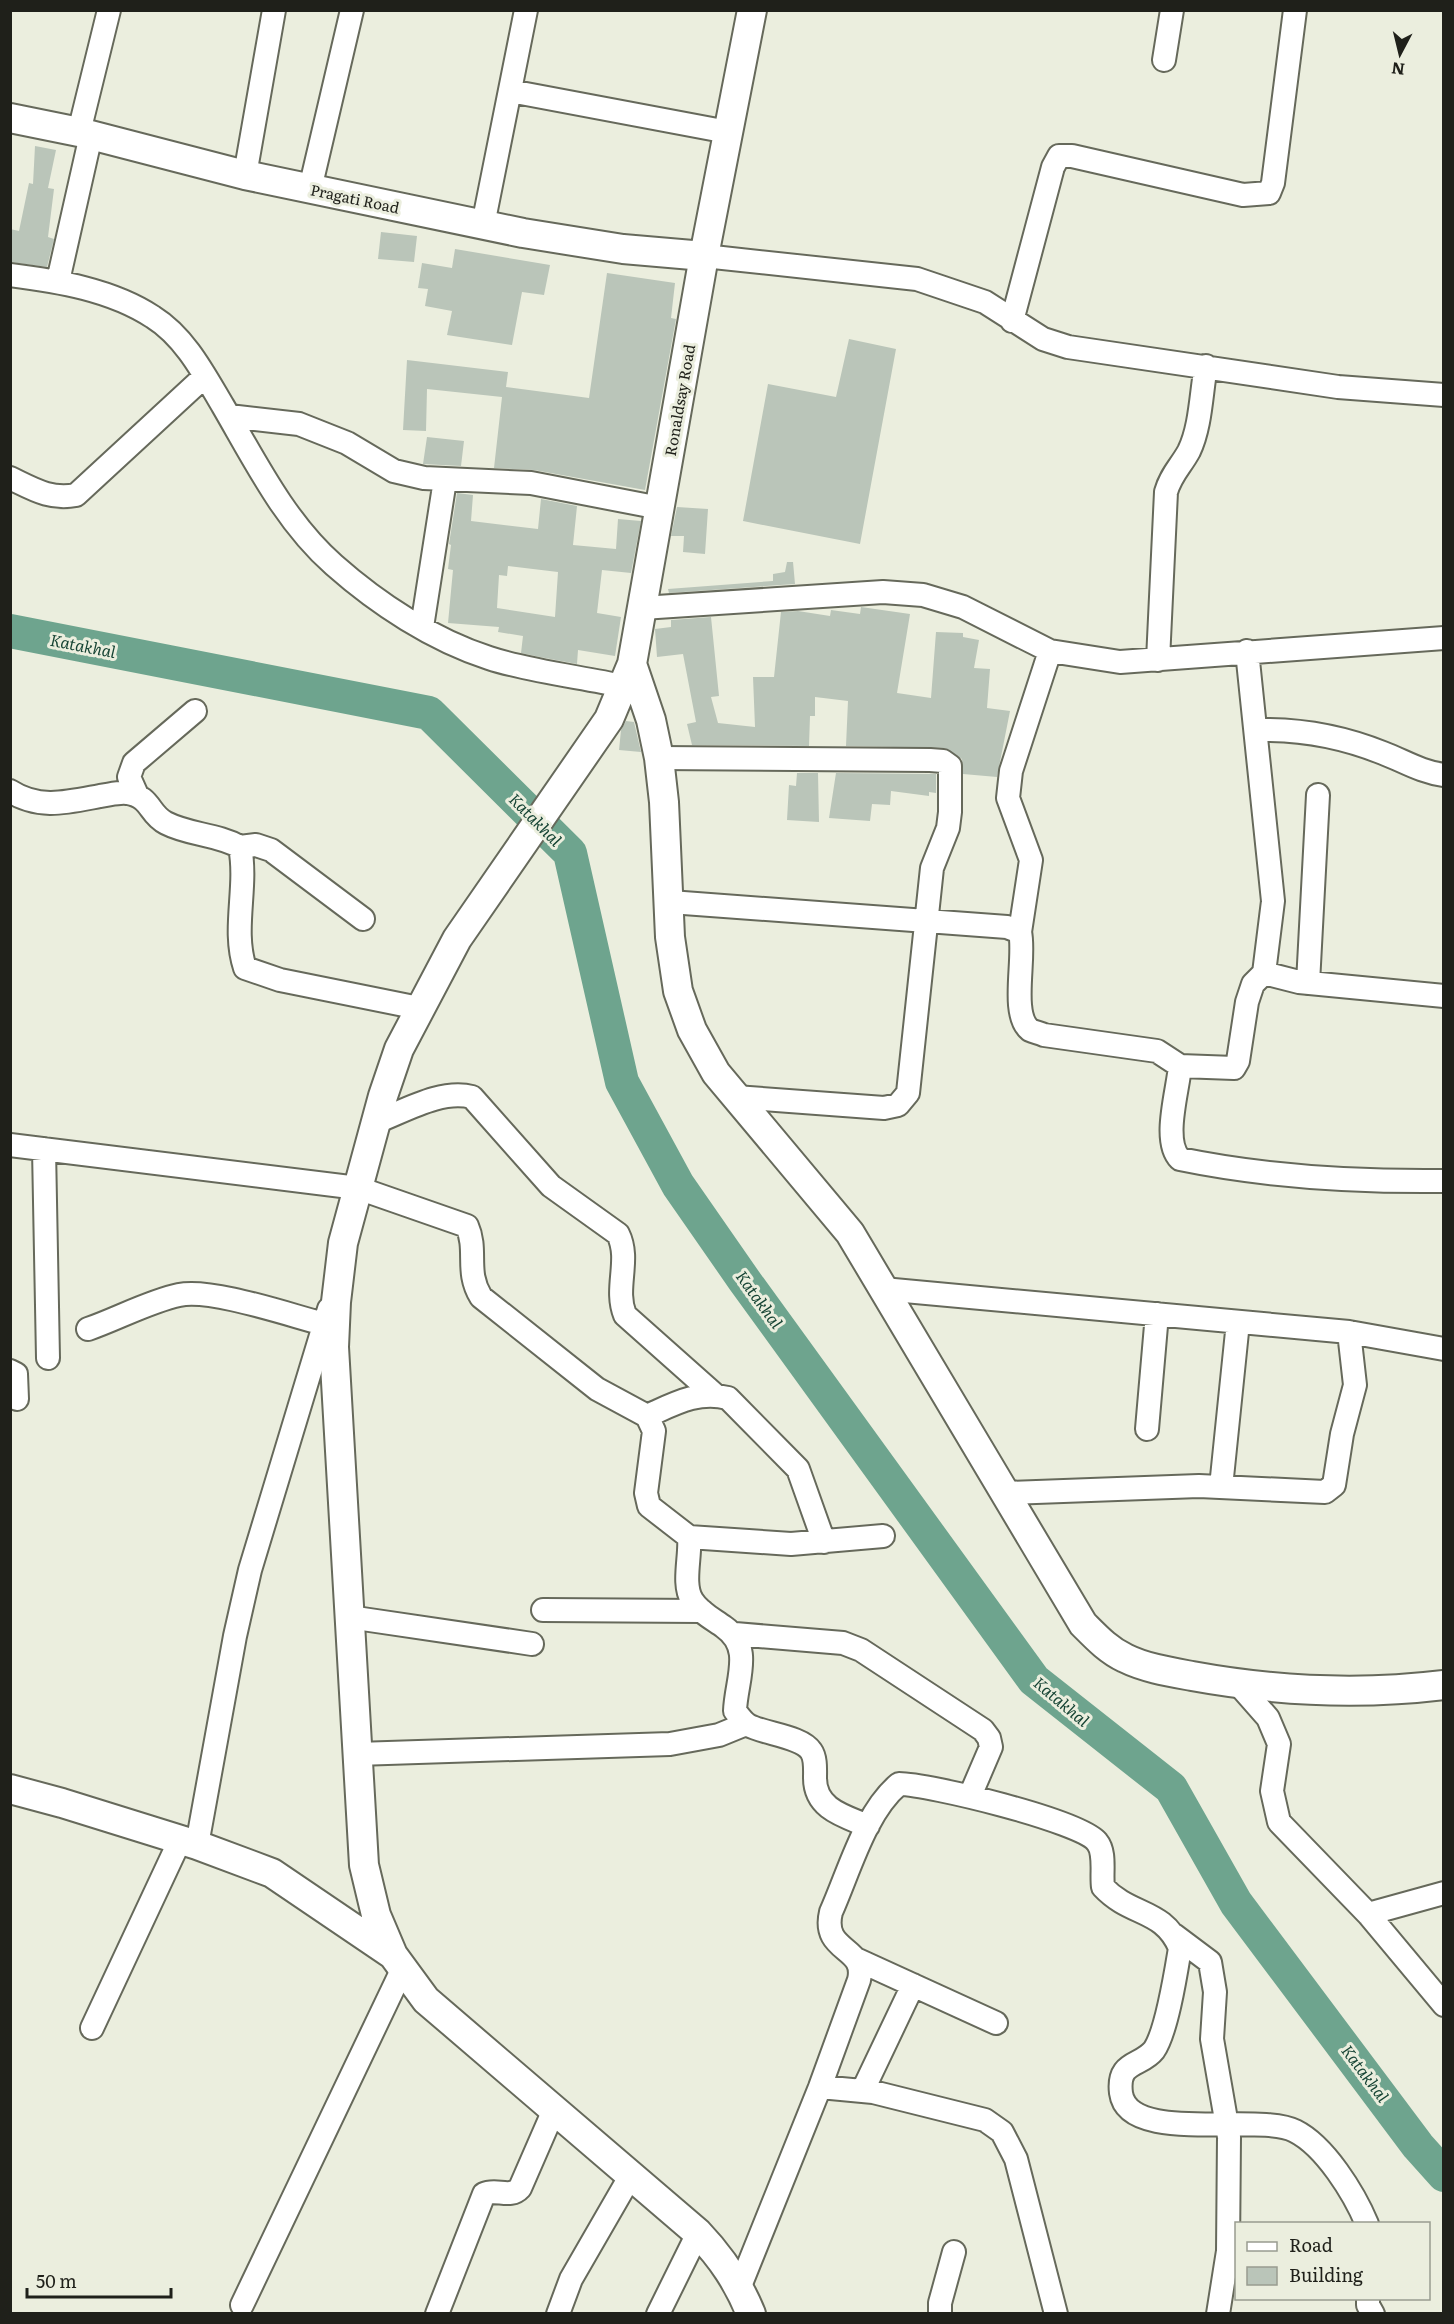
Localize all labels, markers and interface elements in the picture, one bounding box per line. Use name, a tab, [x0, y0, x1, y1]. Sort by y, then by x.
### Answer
north arrow	[1370, 24, 1430, 84]
text: N	[1390, 57, 1406, 83]
street label: Pragati Road	[308, 177, 402, 219]
street label: Ronaldsay Road	[658, 342, 700, 458]
water label: Katakhal	[48, 627, 118, 663]
water label: Katakhal	[504, 787, 568, 851]
water label: Katakhal	[731, 1265, 789, 1333]
water label: Katakhal	[1029, 1671, 1095, 1732]
water label: Katakhal	[1337, 2039, 1396, 2107]
legend	[1235, 2222, 1430, 2300]
text: Road	[1289, 2231, 1333, 2258]
scale bar	[27, 2261, 171, 2299]
text: Building	[1289, 2261, 1364, 2288]
text: 50 m	[36, 2267, 77, 2294]

